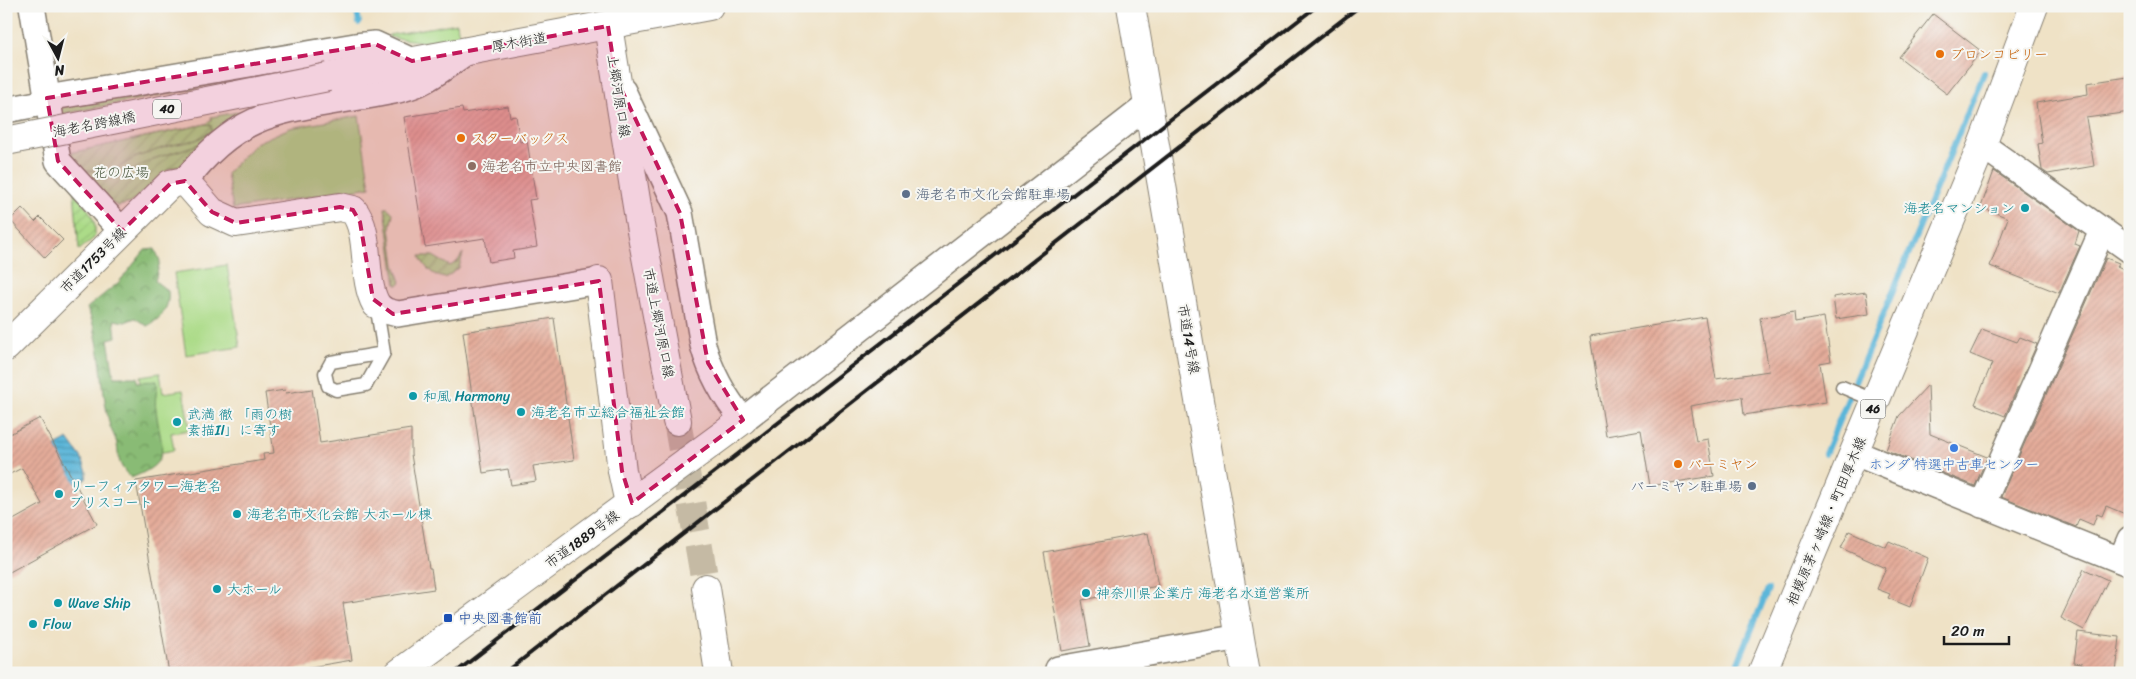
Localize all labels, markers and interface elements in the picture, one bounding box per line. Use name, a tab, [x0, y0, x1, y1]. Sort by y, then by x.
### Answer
street label: 厚木街道	[489, 25, 549, 60]
north arrow	[32, 32, 82, 82]
place label: ブロンコビリー	[1950, 42, 2048, 67]
marker: ブロンコビリー	[1934, 48, 1946, 60]
street label: 上郷河原口線	[600, 53, 637, 140]
text: N	[53, 57, 67, 83]
road number: 40	[153, 100, 181, 118]
street label: 海老名跨線橋	[50, 104, 138, 145]
place label: スターバックス	[471, 126, 569, 151]
marker: スターバックス	[455, 132, 467, 144]
place label: 海老名市立中央図書館	[482, 154, 622, 179]
park label: 花の広場	[93, 160, 149, 185]
marker: 海老名市立中央図書館	[466, 160, 478, 172]
place label: 海老名市文化会館駐車場	[916, 182, 1070, 207]
marker: 海老名市文化会館駐車場	[900, 188, 912, 200]
place label: 海老名マンション	[1904, 196, 2015, 221]
marker: 海老名マンション	[2019, 202, 2031, 214]
street label: 市道1753号線	[54, 221, 133, 300]
street label: 市道上郷河原口線	[636, 266, 681, 380]
street label: 市道14号線	[1170, 302, 1207, 376]
place label: 和風 Harmony	[423, 384, 511, 409]
marker: 和風 Harmony	[407, 390, 419, 402]
road number: 46	[1860, 399, 1886, 418]
place label: 海老名市立総合福祉会館	[531, 400, 685, 425]
place label: 武満 徹 「雨の樹 素描II」に寄す	[187, 402, 292, 443]
marker: 海老名市立総合福祉会館	[515, 406, 527, 418]
marker: 武満 徹 「雨の樹 素描II」に寄す	[171, 416, 183, 428]
street label: 相模原茅ヶ崎線・町田厚木線	[1779, 433, 1874, 610]
marker: ホンダ 特選中古車センター	[1948, 442, 1960, 454]
place label: バーミヤン	[1688, 452, 1758, 477]
place label: ホンダ 特選中古車センター	[1869, 452, 2039, 477]
marker: バーミヤン	[1672, 458, 1684, 470]
place label: リーフィアタワー海老名 ブリスコート	[69, 474, 222, 515]
place label: バーミヤン駐車場	[1630, 474, 1742, 499]
marker: バーミヤン駐車場	[1746, 480, 1758, 492]
marker: リーフィアタワー海老名 ブリスコート	[53, 488, 65, 500]
place label: 海老名市文化会館 大ホール棟	[247, 502, 433, 527]
street label: 市道1889号線	[540, 504, 625, 575]
marker: 海老名市文化会館 大ホール棟	[231, 508, 243, 520]
place label: 大ホール	[227, 577, 282, 602]
place label: 神奈川県企業庁 海老名水道営業所	[1096, 581, 1310, 606]
marker: 大ホール	[211, 583, 223, 595]
marker: 神奈川県企業庁 海老名水道営業所	[1080, 587, 1092, 599]
place label: Wave Ship	[68, 591, 131, 616]
marker: Wave Ship	[52, 597, 64, 609]
place label: 中央図書館前	[458, 606, 542, 631]
place label: Flow	[43, 612, 72, 637]
marker: 中央図書館前	[442, 612, 454, 624]
scale bar	[1944, 614, 2008, 646]
marker: Flow	[27, 618, 39, 630]
text: 20 m	[1951, 618, 1985, 644]

